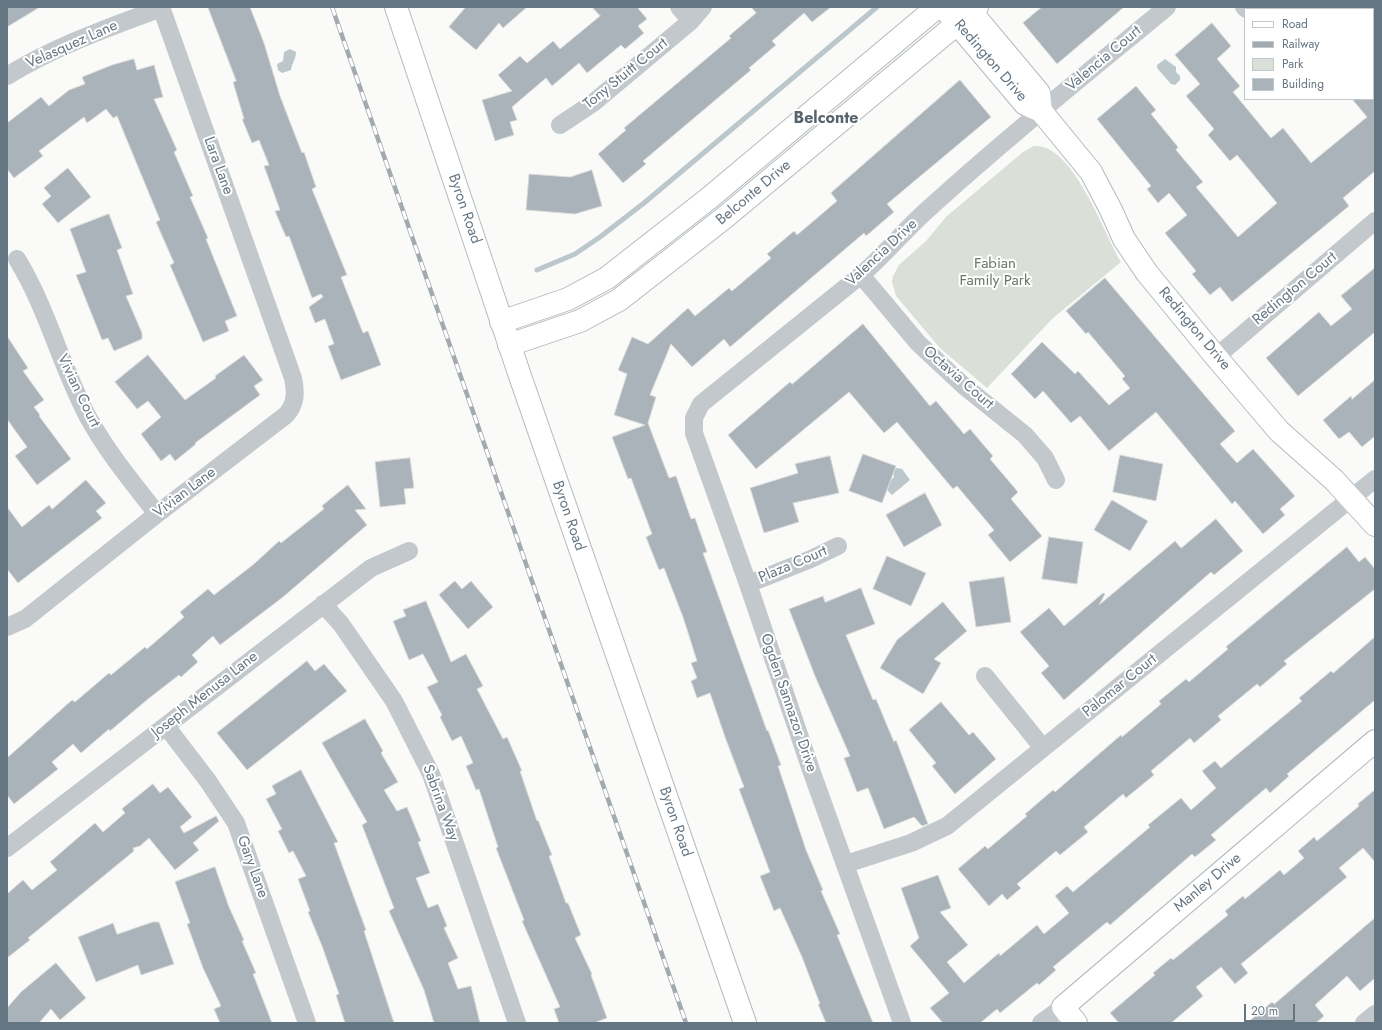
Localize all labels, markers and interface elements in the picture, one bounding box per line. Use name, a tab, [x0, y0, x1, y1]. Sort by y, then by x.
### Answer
legend	[1244, 8, 1374, 100]
text: Road	[1282, 15, 1308, 33]
street label: Redington Drive	[950, 16, 1030, 106]
street label: Velasquez Lane	[24, 17, 120, 73]
street label: Valencia Court	[1063, 22, 1145, 96]
street label: Tony Stuitt Court	[580, 35, 672, 113]
text: Railway	[1282, 35, 1320, 53]
text: Park	[1282, 55, 1303, 73]
text: Building	[1282, 75, 1324, 93]
district label: Belconte	[794, 109, 858, 129]
street label: Lara Lane	[199, 135, 237, 197]
street label: Belconte Drive	[713, 157, 795, 229]
street label: Byron Road	[444, 172, 484, 246]
street label: Valencia Drive	[843, 215, 921, 291]
street label: Redington Court	[1249, 249, 1341, 329]
park label: Fabian Family Park	[959, 255, 1031, 290]
street label: Redington Drive	[1154, 284, 1234, 374]
street label: Octavia Court	[919, 343, 997, 413]
street label: Vivian Court	[53, 352, 103, 430]
street label: Vivian Lane	[150, 464, 220, 522]
street label: Byron Road	[548, 479, 588, 553]
street label: Plaza Court	[756, 543, 830, 587]
street label: Ogden Sannazor Drive	[756, 631, 820, 775]
street label: Joseph Menusa Lane	[148, 648, 262, 742]
street label: Palomar Court	[1079, 651, 1161, 721]
street label: Sabrina Way	[418, 762, 462, 844]
street label: Byron Road	[655, 785, 695, 859]
street label: Gary Lane	[232, 833, 272, 901]
street label: Manley Drive	[1171, 850, 1245, 916]
scale bar	[1246, 996, 1297, 1022]
text: 20 m	[1251, 1002, 1278, 1020]

